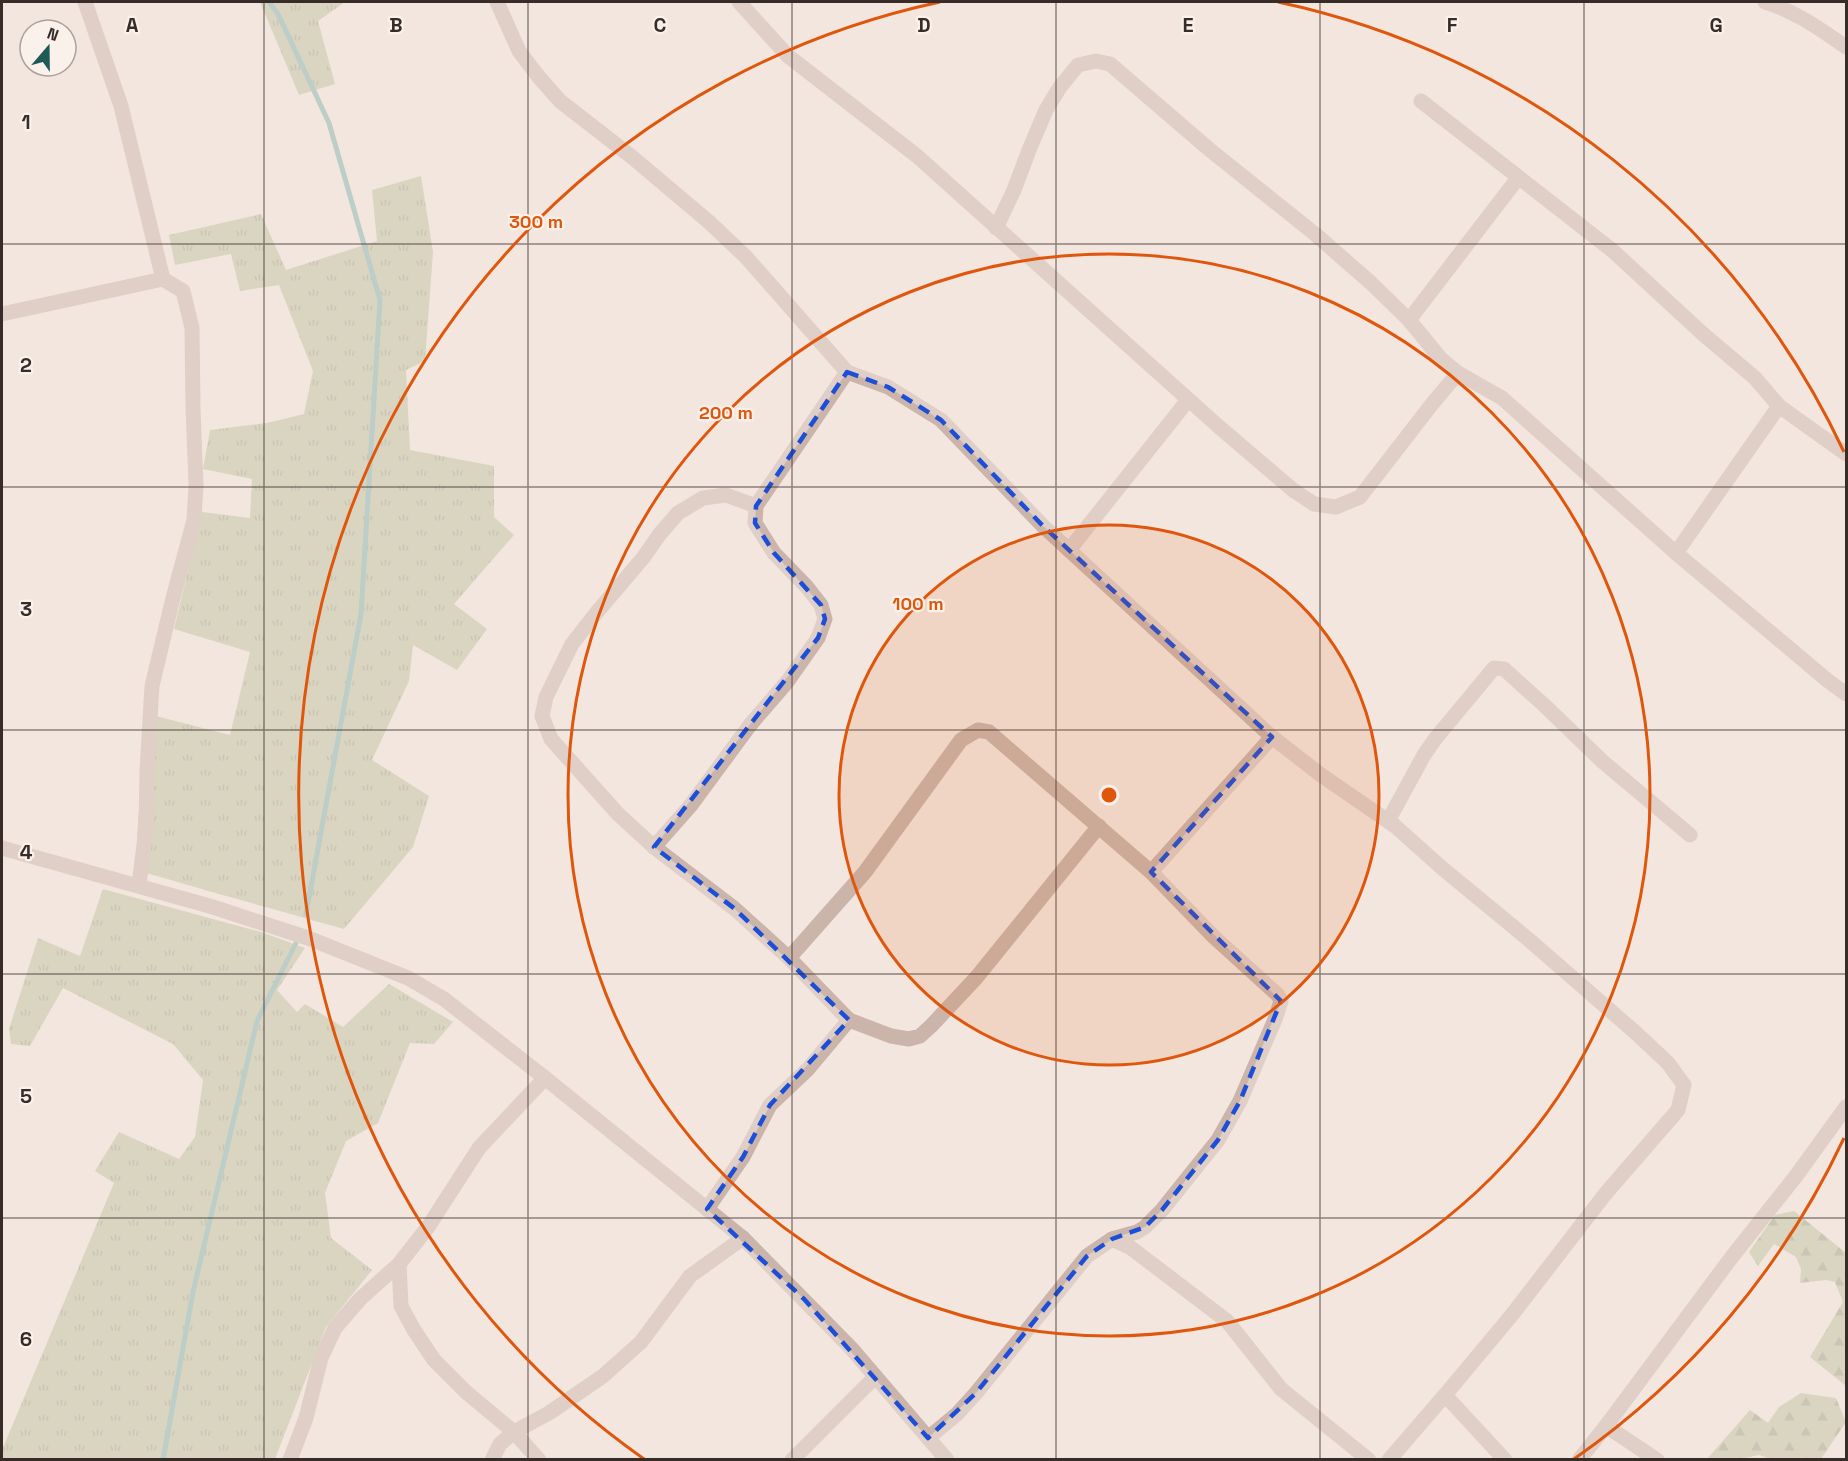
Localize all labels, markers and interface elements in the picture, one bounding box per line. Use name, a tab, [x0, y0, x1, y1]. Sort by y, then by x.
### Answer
text: A	[126, 12, 139, 38]
text: B	[389, 12, 403, 38]
text: C	[654, 12, 667, 38]
text: D	[917, 12, 931, 38]
text: E	[1182, 12, 1194, 38]
text: F	[1447, 12, 1458, 38]
text: G	[1709, 12, 1723, 38]
north arrow	[18, 18, 78, 78]
text: N	[44, 23, 62, 46]
text: 1	[21, 109, 31, 135]
text: 300 m	[509, 210, 563, 233]
text: 2	[20, 352, 32, 378]
text: 200 m	[699, 401, 753, 424]
text: 100 m	[892, 592, 944, 615]
text: 3	[20, 596, 32, 622]
centre of rings	[1099, 785, 1119, 805]
text: 4	[20, 839, 33, 865]
text: 5	[20, 1083, 32, 1109]
text: 6	[20, 1326, 32, 1352]

